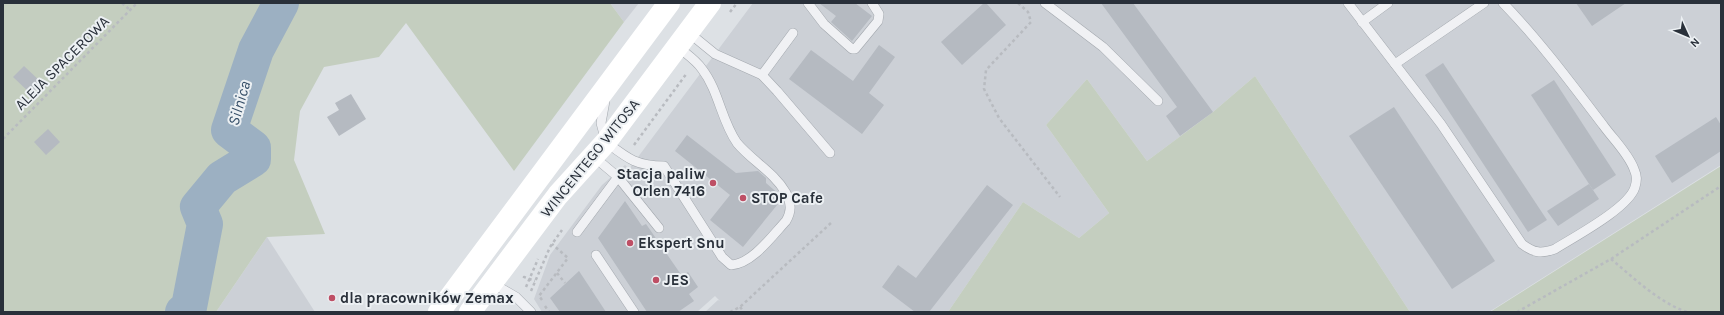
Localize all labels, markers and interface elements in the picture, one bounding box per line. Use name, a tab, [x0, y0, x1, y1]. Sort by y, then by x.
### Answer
street label: ALEJA SPACEROWA	[11, 12, 113, 114]
north arrow	[1668, 16, 1708, 56]
text: N	[1687, 35, 1702, 50]
water label: Silnica	[224, 79, 254, 127]
street label: WINCENTEGO WITOSA	[537, 95, 644, 221]
place label: Stacja paliw Orlen 7416	[616, 165, 706, 200]
marker: Stacja paliw Orlen 7416	[708, 178, 718, 188]
place label: STOP Cafe	[751, 189, 823, 207]
marker: STOP Cafe	[738, 193, 748, 203]
place label: Ekspert Snu	[638, 234, 725, 252]
marker: Ekspert Snu	[625, 238, 635, 248]
place label: JES	[664, 271, 689, 289]
marker: JES	[651, 275, 661, 285]
place label: dla pracowników Zemax	[340, 289, 514, 307]
marker: dla pracowników Zemax	[327, 293, 337, 303]

